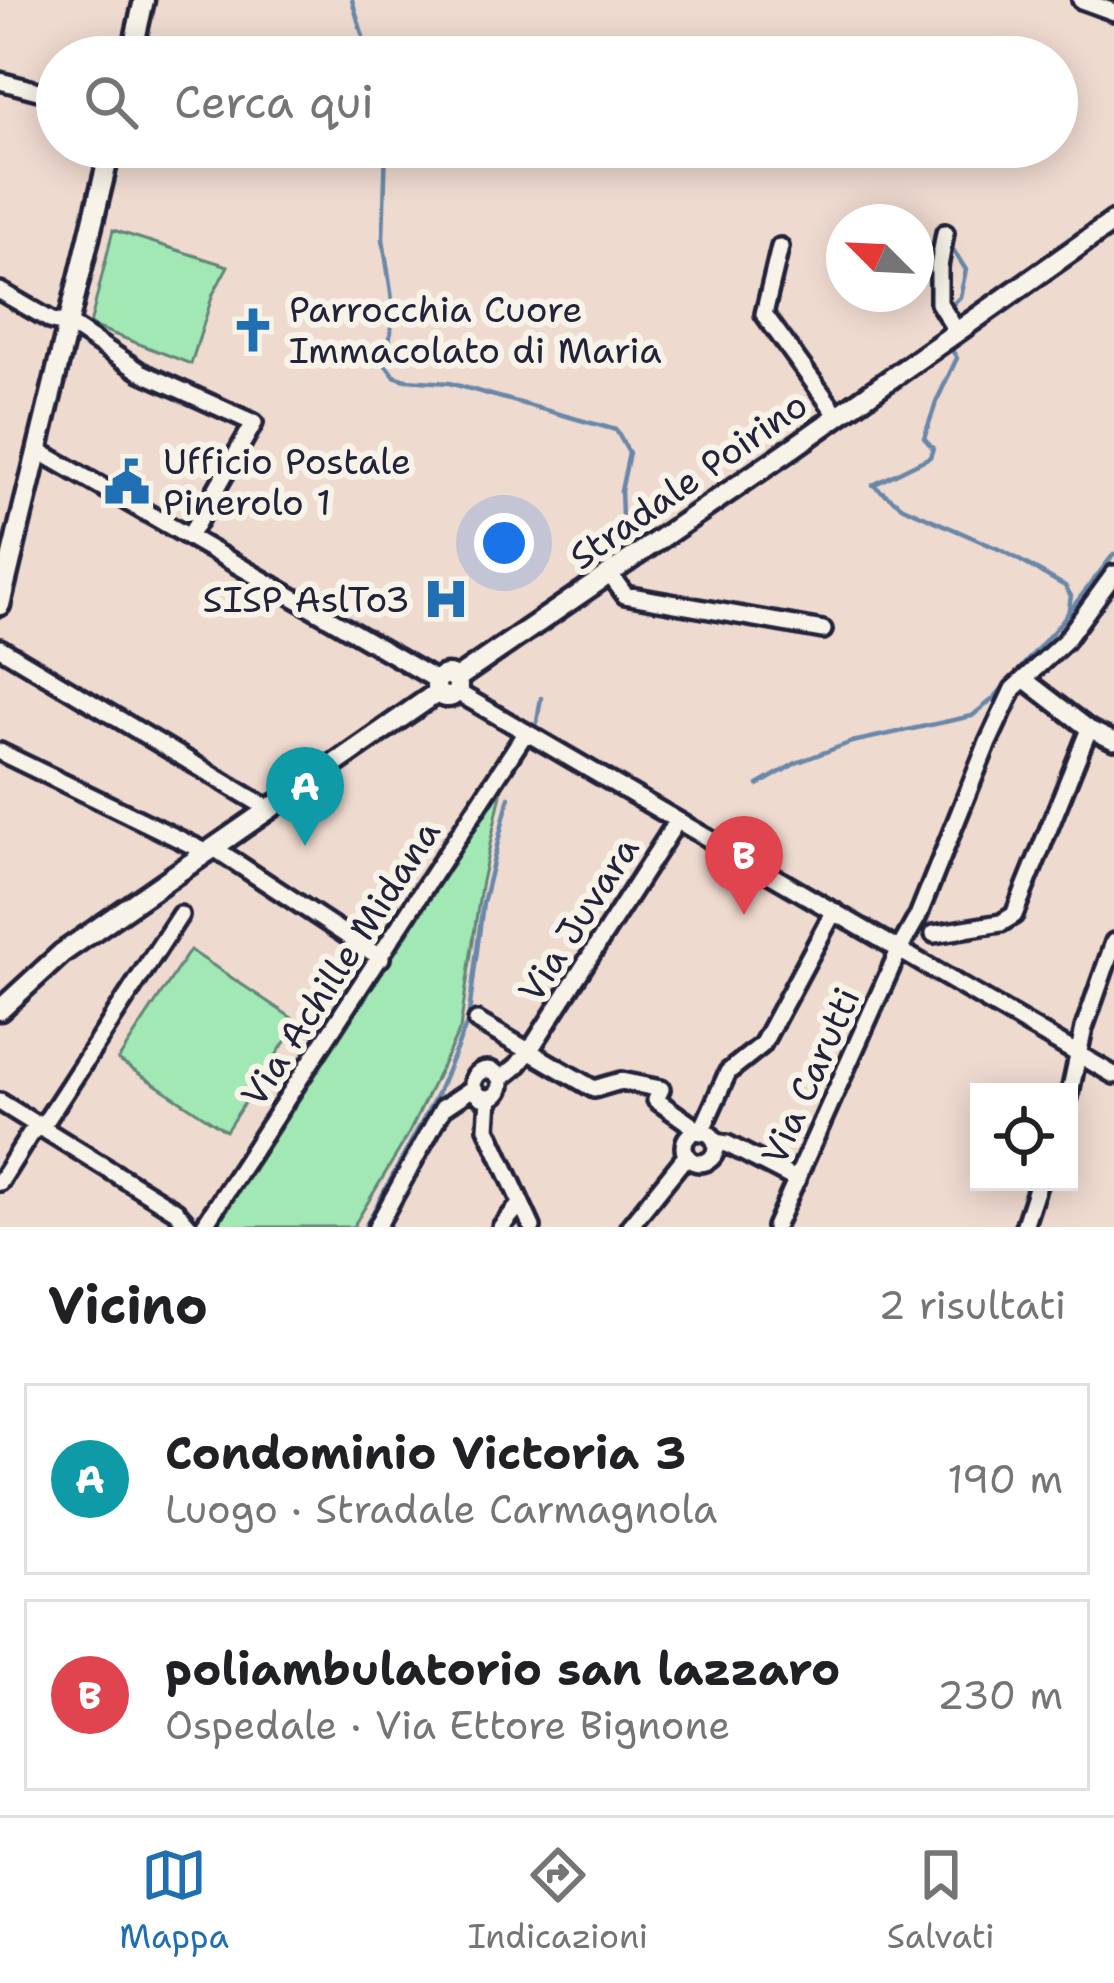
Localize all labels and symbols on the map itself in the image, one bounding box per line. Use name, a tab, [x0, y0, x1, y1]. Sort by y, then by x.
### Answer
north arrow	[826, 204, 934, 312]
place label: Parrocchia Cuore Immacolato di Maria	[289, 285, 662, 375]
church icon: Parrocchia Cuore Immacolato di Maria	[228, 305, 278, 355]
street label: Stradale Poirino	[560, 380, 817, 581]
place label: Ufficio Postale Pinerolo 1	[163, 437, 411, 527]
public building icon: Ufficio Postale Pinerolo 1	[102, 457, 152, 507]
your location	[474, 513, 534, 573]
hospital icon: SISP AslTo3	[421, 574, 471, 624]
place label: SISP AslTo3	[203, 575, 410, 624]
pin: A	[266, 747, 344, 846]
street label: Via Achille Midana	[229, 811, 451, 1116]
pin: B	[705, 816, 783, 915]
street label: Via Juvara	[507, 827, 650, 1012]
street label: Via Carutti	[750, 980, 871, 1172]

